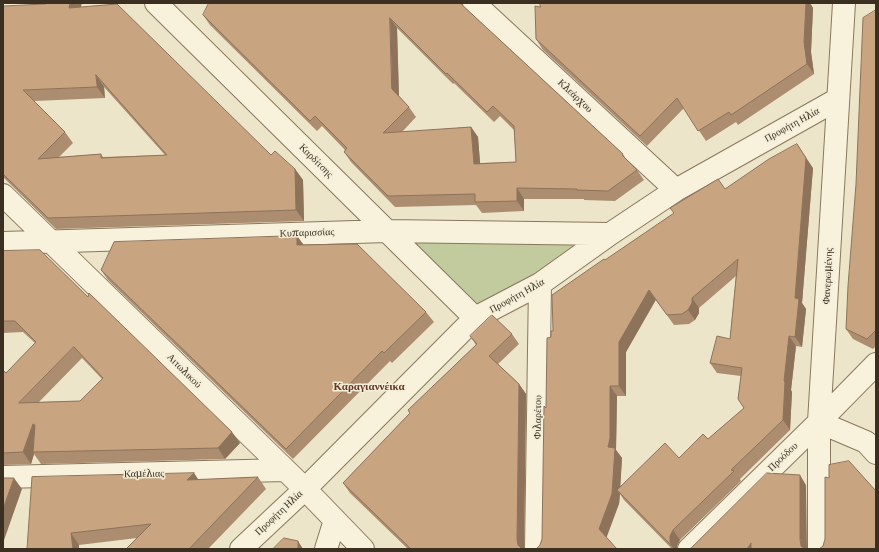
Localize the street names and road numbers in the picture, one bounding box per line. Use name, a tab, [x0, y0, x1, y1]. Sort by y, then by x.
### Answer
street label: Κλεάρχου	[555, 77, 595, 115]
street label: Προφήτη Ηλία	[763, 105, 821, 145]
street label: Καρδίτσης	[297, 142, 335, 180]
street label: Κυπαρισσίας	[279, 226, 335, 240]
street label: Φανερωμένης	[821, 247, 835, 305]
street label: Προφήτη Ηλία	[488, 276, 546, 316]
street label: Αιτωλικού	[164, 351, 204, 391]
street label: Φιλαρέτου	[532, 395, 544, 439]
street label: Προόδου	[766, 440, 800, 474]
street label: Καμέλιας	[124, 468, 164, 480]
street label: Προφήτη Ηλία	[253, 488, 305, 538]

